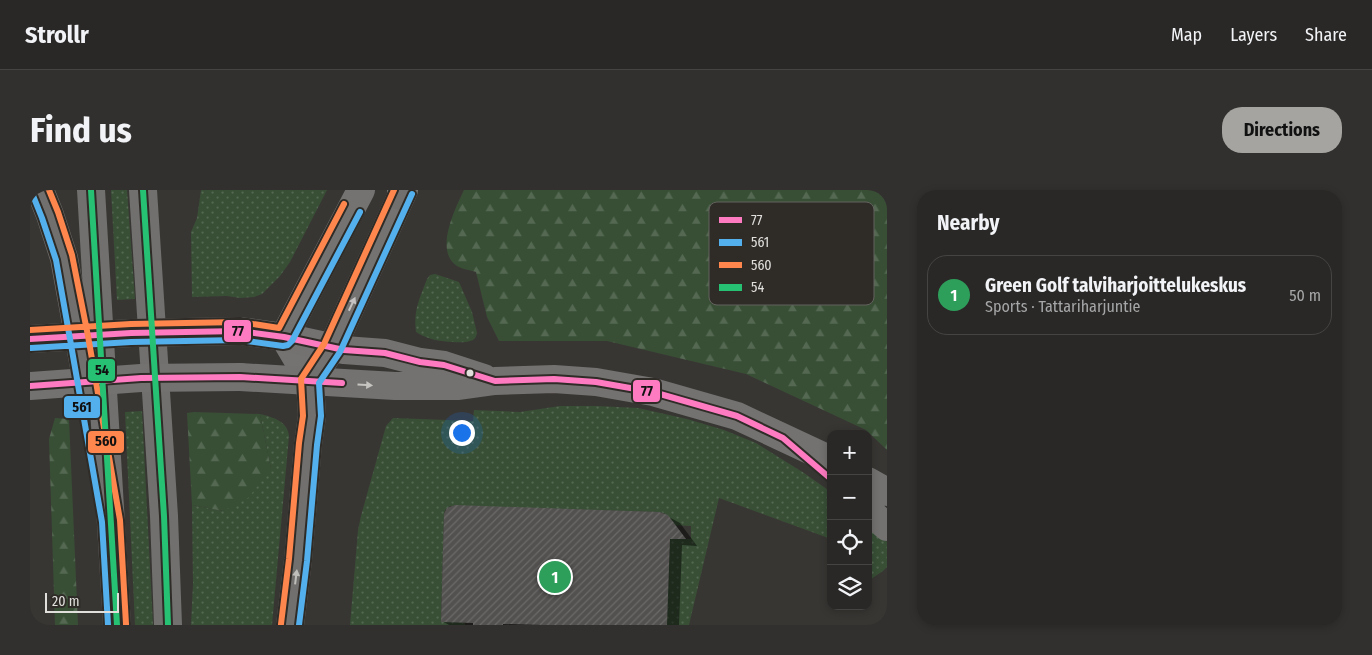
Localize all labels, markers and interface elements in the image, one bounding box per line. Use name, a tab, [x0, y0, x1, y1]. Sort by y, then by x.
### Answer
text: Strollr	[25, 21, 89, 49]
text: Map	[1171, 24, 1202, 46]
text: Layers	[1230, 24, 1277, 46]
text: Share	[1305, 24, 1347, 46]
button: Directions	[1222, 107, 1342, 153]
text: Find us	[30, 109, 132, 151]
legend	[709, 202, 874, 305]
text: Nearby	[937, 210, 999, 236]
text: 77	[751, 212, 763, 229]
text: 561	[751, 234, 769, 251]
text: 560	[751, 257, 772, 274]
text: Green Golf talviharjoittelukeskus	[985, 274, 1246, 297]
text: 54	[751, 279, 764, 296]
text: 1	[951, 286, 957, 305]
text: 50 m	[1289, 286, 1321, 305]
one-way arrow	[348, 296, 357, 311]
text: Sports · Tattariharjuntie	[985, 297, 1140, 316]
line badge: 77	[223, 319, 252, 343]
text: 77	[232, 323, 244, 340]
line badge: 54	[87, 358, 116, 382]
text: 54	[95, 362, 109, 379]
unlabelled marker	[465, 368, 475, 378]
line badge: 77	[632, 379, 661, 403]
one-way arrow	[357, 381, 373, 389]
text: 77	[641, 383, 653, 400]
line badge: 561	[63, 395, 101, 419]
text: 561	[72, 399, 92, 416]
your location	[449, 420, 475, 446]
line badge: 560	[87, 430, 125, 454]
map controls	[827, 430, 872, 610]
button: +	[827, 430, 872, 475]
text: 560	[95, 433, 117, 450]
button: −	[827, 475, 872, 520]
button: locate	[827, 520, 872, 565]
pin: 1	[539, 558, 571, 596]
button: layers	[827, 565, 872, 610]
one-way arrow	[292, 568, 300, 584]
scale bar	[45, 590, 119, 613]
text: 20 m	[52, 593, 80, 610]

